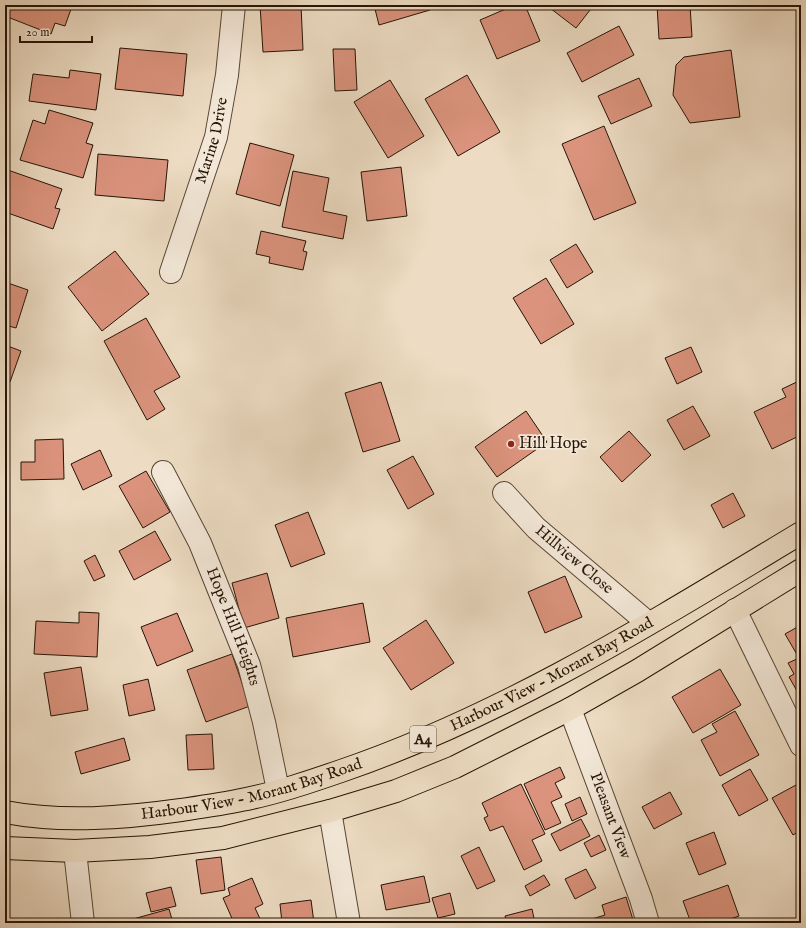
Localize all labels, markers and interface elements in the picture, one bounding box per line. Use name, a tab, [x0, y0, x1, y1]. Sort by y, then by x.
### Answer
scale bar	[20, 18, 92, 44]
text: 20 m	[26, 25, 49, 40]
street label: Marine Drive	[191, 96, 233, 186]
place label: Hill Hope	[519, 434, 587, 454]
marker: Hill Hope	[506, 439, 516, 449]
street label: Hillview Close	[530, 521, 617, 599]
street label: Hope Hill Heights	[201, 565, 264, 688]
street label: Harbour View - Morant Bay Road	[447, 613, 658, 736]
road number: A4	[410, 726, 436, 752]
street label: Harbour View - Morant Bay Road	[140, 754, 365, 825]
street label: Pleasant View	[585, 770, 635, 862]

